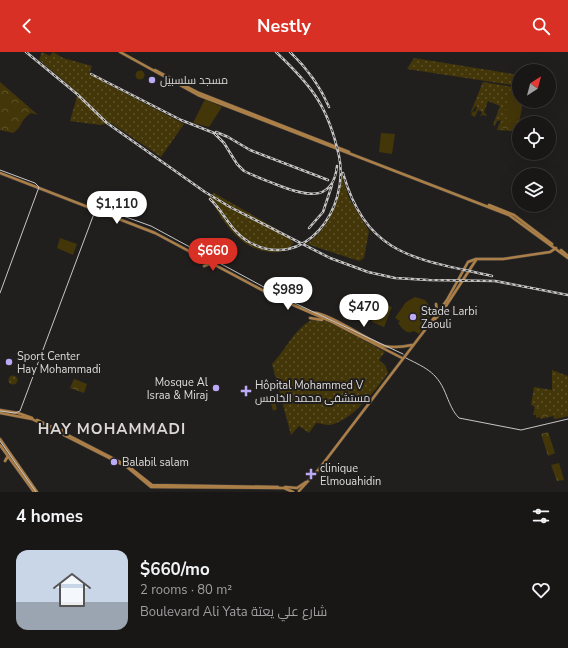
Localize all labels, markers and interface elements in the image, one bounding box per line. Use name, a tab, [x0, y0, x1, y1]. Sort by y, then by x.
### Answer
text: Nestly	[257, 14, 311, 38]
icon: back	[16, 15, 38, 37]
icon: search	[530, 15, 552, 37]
north arrow	[512, 64, 556, 108]
map controls	[512, 64, 556, 212]
place label: مسجد سلسبيل	[160, 73, 228, 88]
marker: مسجد سلسبيل	[147, 75, 157, 85]
button: locate	[512, 116, 556, 160]
button: layers	[512, 168, 556, 212]
pin: $1,110	[84, 191, 150, 225]
text: $1,110	[96, 195, 138, 213]
pin: $660	[189, 238, 237, 272]
text: $660	[197, 242, 229, 260]
pin: $989	[264, 277, 312, 311]
text: $989	[272, 281, 304, 299]
pin: $470	[340, 294, 388, 328]
text: $470	[348, 298, 380, 316]
place label: Stade Larbi Zaouli	[421, 304, 477, 332]
marker: Stade Larbi Zaouli	[408, 312, 418, 322]
place label: Sport Center Hay Mohammadi	[17, 349, 101, 377]
marker: Sport Center Hay Mohammadi	[4, 357, 14, 367]
place label: Mosque Al Israa & Miraj	[147, 375, 209, 403]
place label: Hôpital Mohammed V مستشفى محمد الخامس	[255, 378, 370, 406]
marker: Mosque Al Israa & Miraj	[211, 383, 221, 393]
marker: Hôpital Mohammed V مستشفى محمد الخامس	[240, 385, 252, 397]
district label: HAY MOHAMMADI	[38, 419, 186, 439]
place label: Balabil salam	[122, 455, 189, 470]
marker: Balabil salam	[109, 457, 119, 467]
place label: clinique Elmouahidin	[320, 461, 381, 489]
marker: clinique Elmouahidin	[305, 468, 317, 480]
text: 4 homes	[16, 505, 83, 528]
icon: filters	[530, 505, 552, 527]
text: $660/mo	[140, 558, 210, 581]
icon: home	[48, 566, 96, 614]
icon: heart	[530, 579, 552, 601]
text: 2 rooms · 80 m²	[140, 581, 232, 599]
text: Boulevard Ali Yata شارع علي يعتة	[140, 603, 327, 621]

